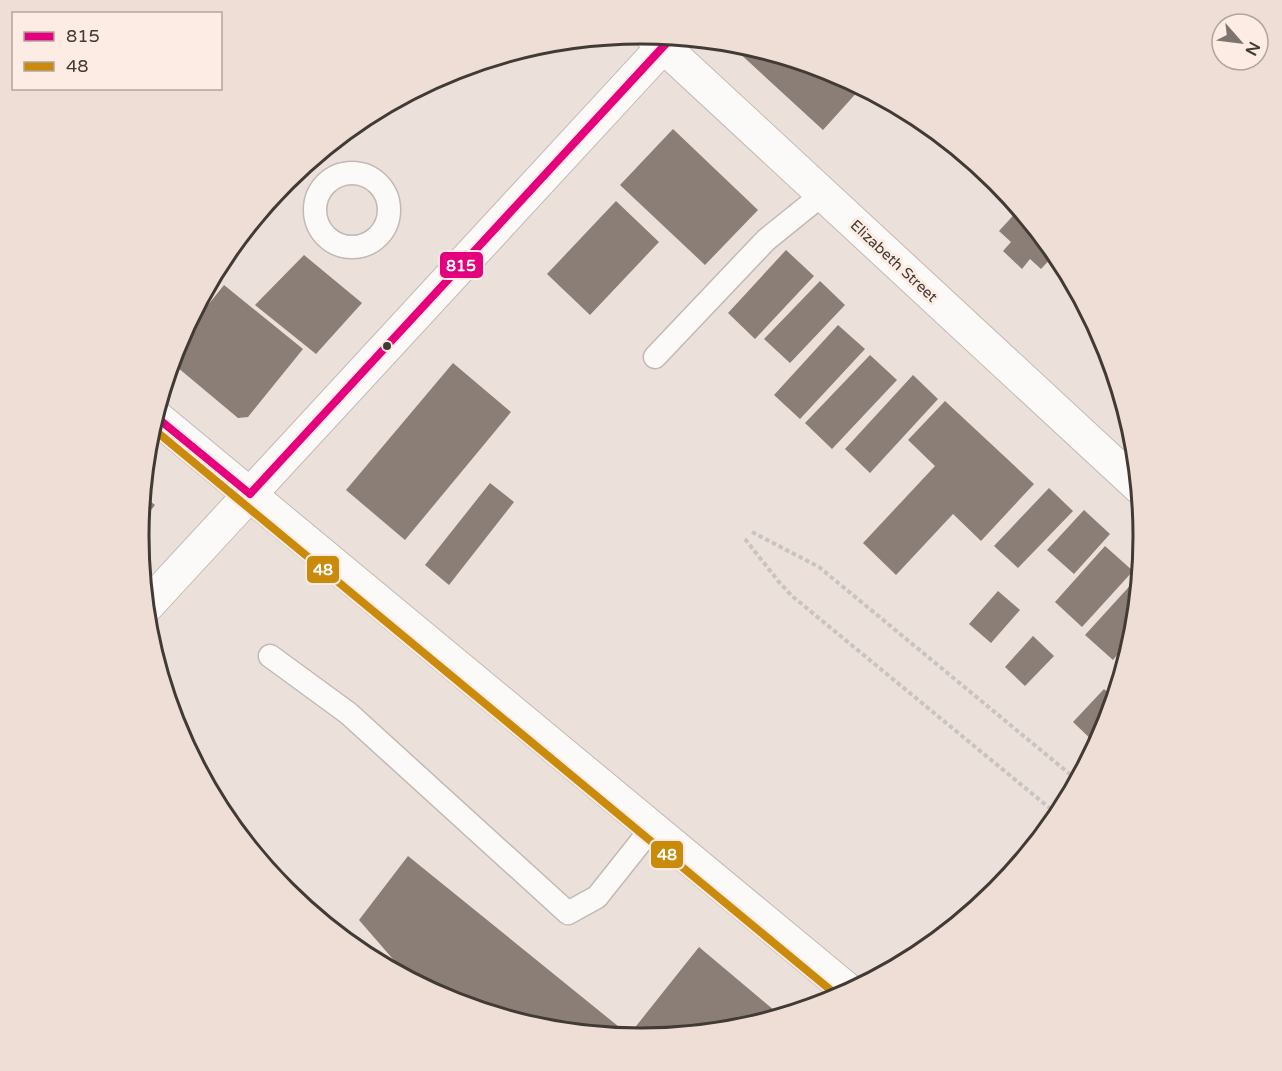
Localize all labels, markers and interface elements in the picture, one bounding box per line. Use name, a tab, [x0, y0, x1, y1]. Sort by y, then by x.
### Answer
legend	[12, 12, 222, 90]
north arrow	[1210, 12, 1270, 72]
text: 815	[66, 25, 100, 47]
text: N	[1241, 38, 1264, 59]
text: 48	[66, 55, 89, 77]
street label: Elizabeth Street	[847, 216, 941, 306]
line badge: 815	[439, 251, 484, 279]
text: 815	[446, 256, 476, 276]
unlabelled marker	[381, 340, 393, 352]
line badge: 48	[306, 555, 340, 584]
text: 48	[313, 560, 333, 580]
line badge: 48	[650, 840, 684, 869]
text: 48	[657, 845, 677, 865]

